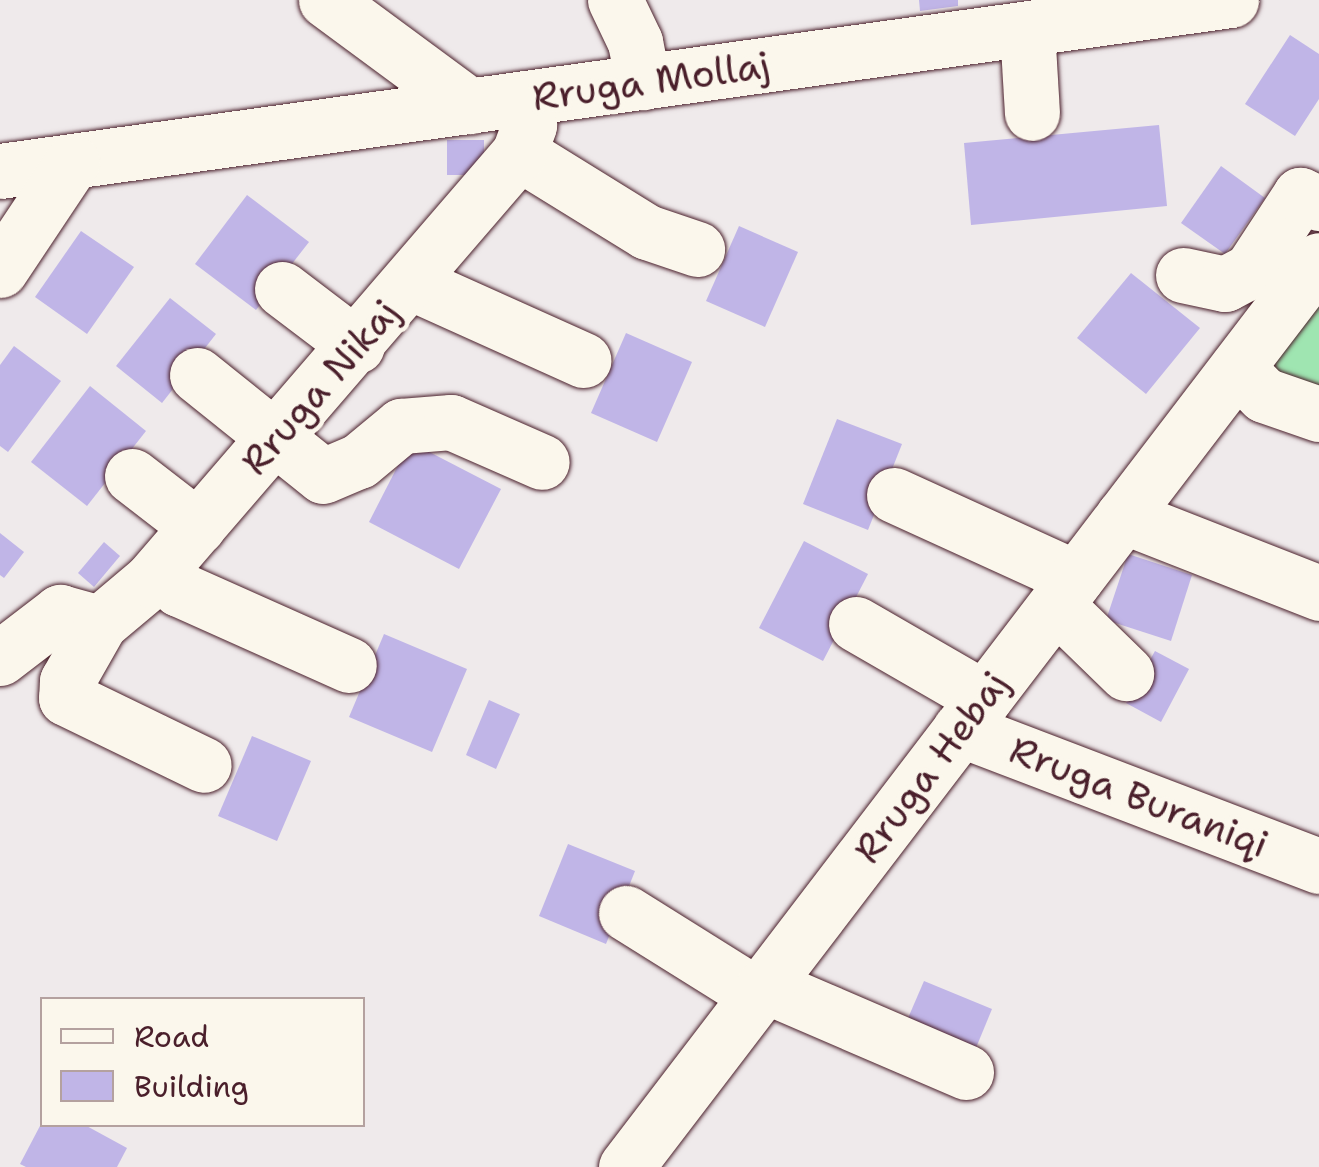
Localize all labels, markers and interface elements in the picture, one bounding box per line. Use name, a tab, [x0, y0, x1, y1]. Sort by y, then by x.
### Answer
street label: Rruga Mollaj	[529, 42, 773, 120]
street label: Rruga Nikaj	[232, 290, 408, 484]
street label: Rruga Hebaj	[844, 662, 1018, 872]
street label: Rruga Buraniqi	[1003, 727, 1275, 867]
legend	[40, 997, 365, 1127]
text: Road	[134, 1016, 209, 1057]
text: Building	[134, 1066, 249, 1107]

